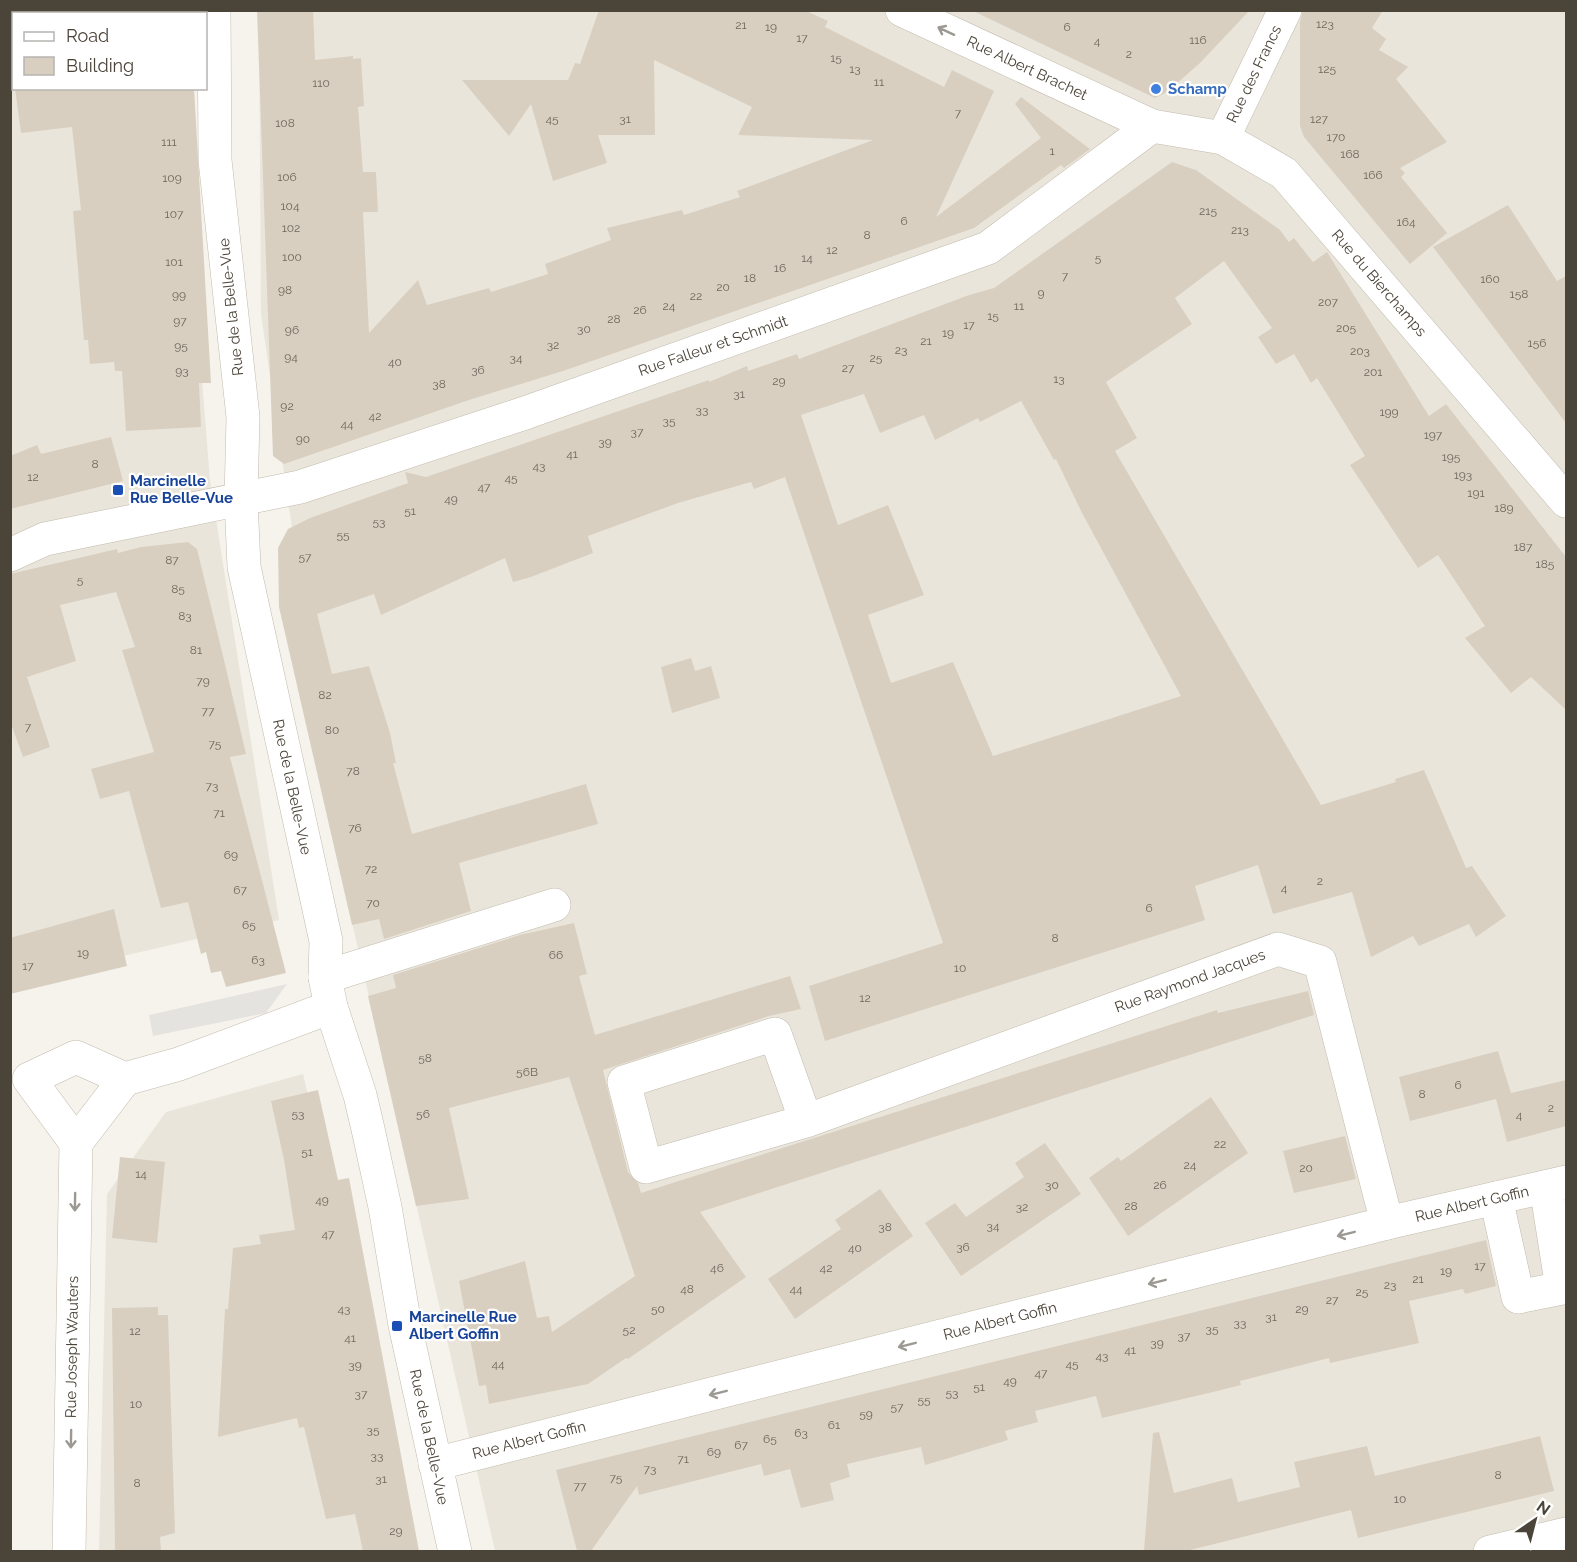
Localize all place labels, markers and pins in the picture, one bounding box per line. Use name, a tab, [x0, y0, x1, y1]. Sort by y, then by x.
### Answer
place label: Schamp	[1168, 80, 1227, 98]
marker: Schamp	[1149, 82, 1163, 96]
place label: Marcinelle Rue Belle-Vue	[130, 472, 233, 507]
marker: Marcinelle Rue Belle-Vue	[111, 483, 125, 497]
place label: Marcinelle Rue Albert Goffin	[409, 1308, 517, 1343]
marker: Marcinelle Rue Albert Goffin	[390, 1319, 404, 1333]

